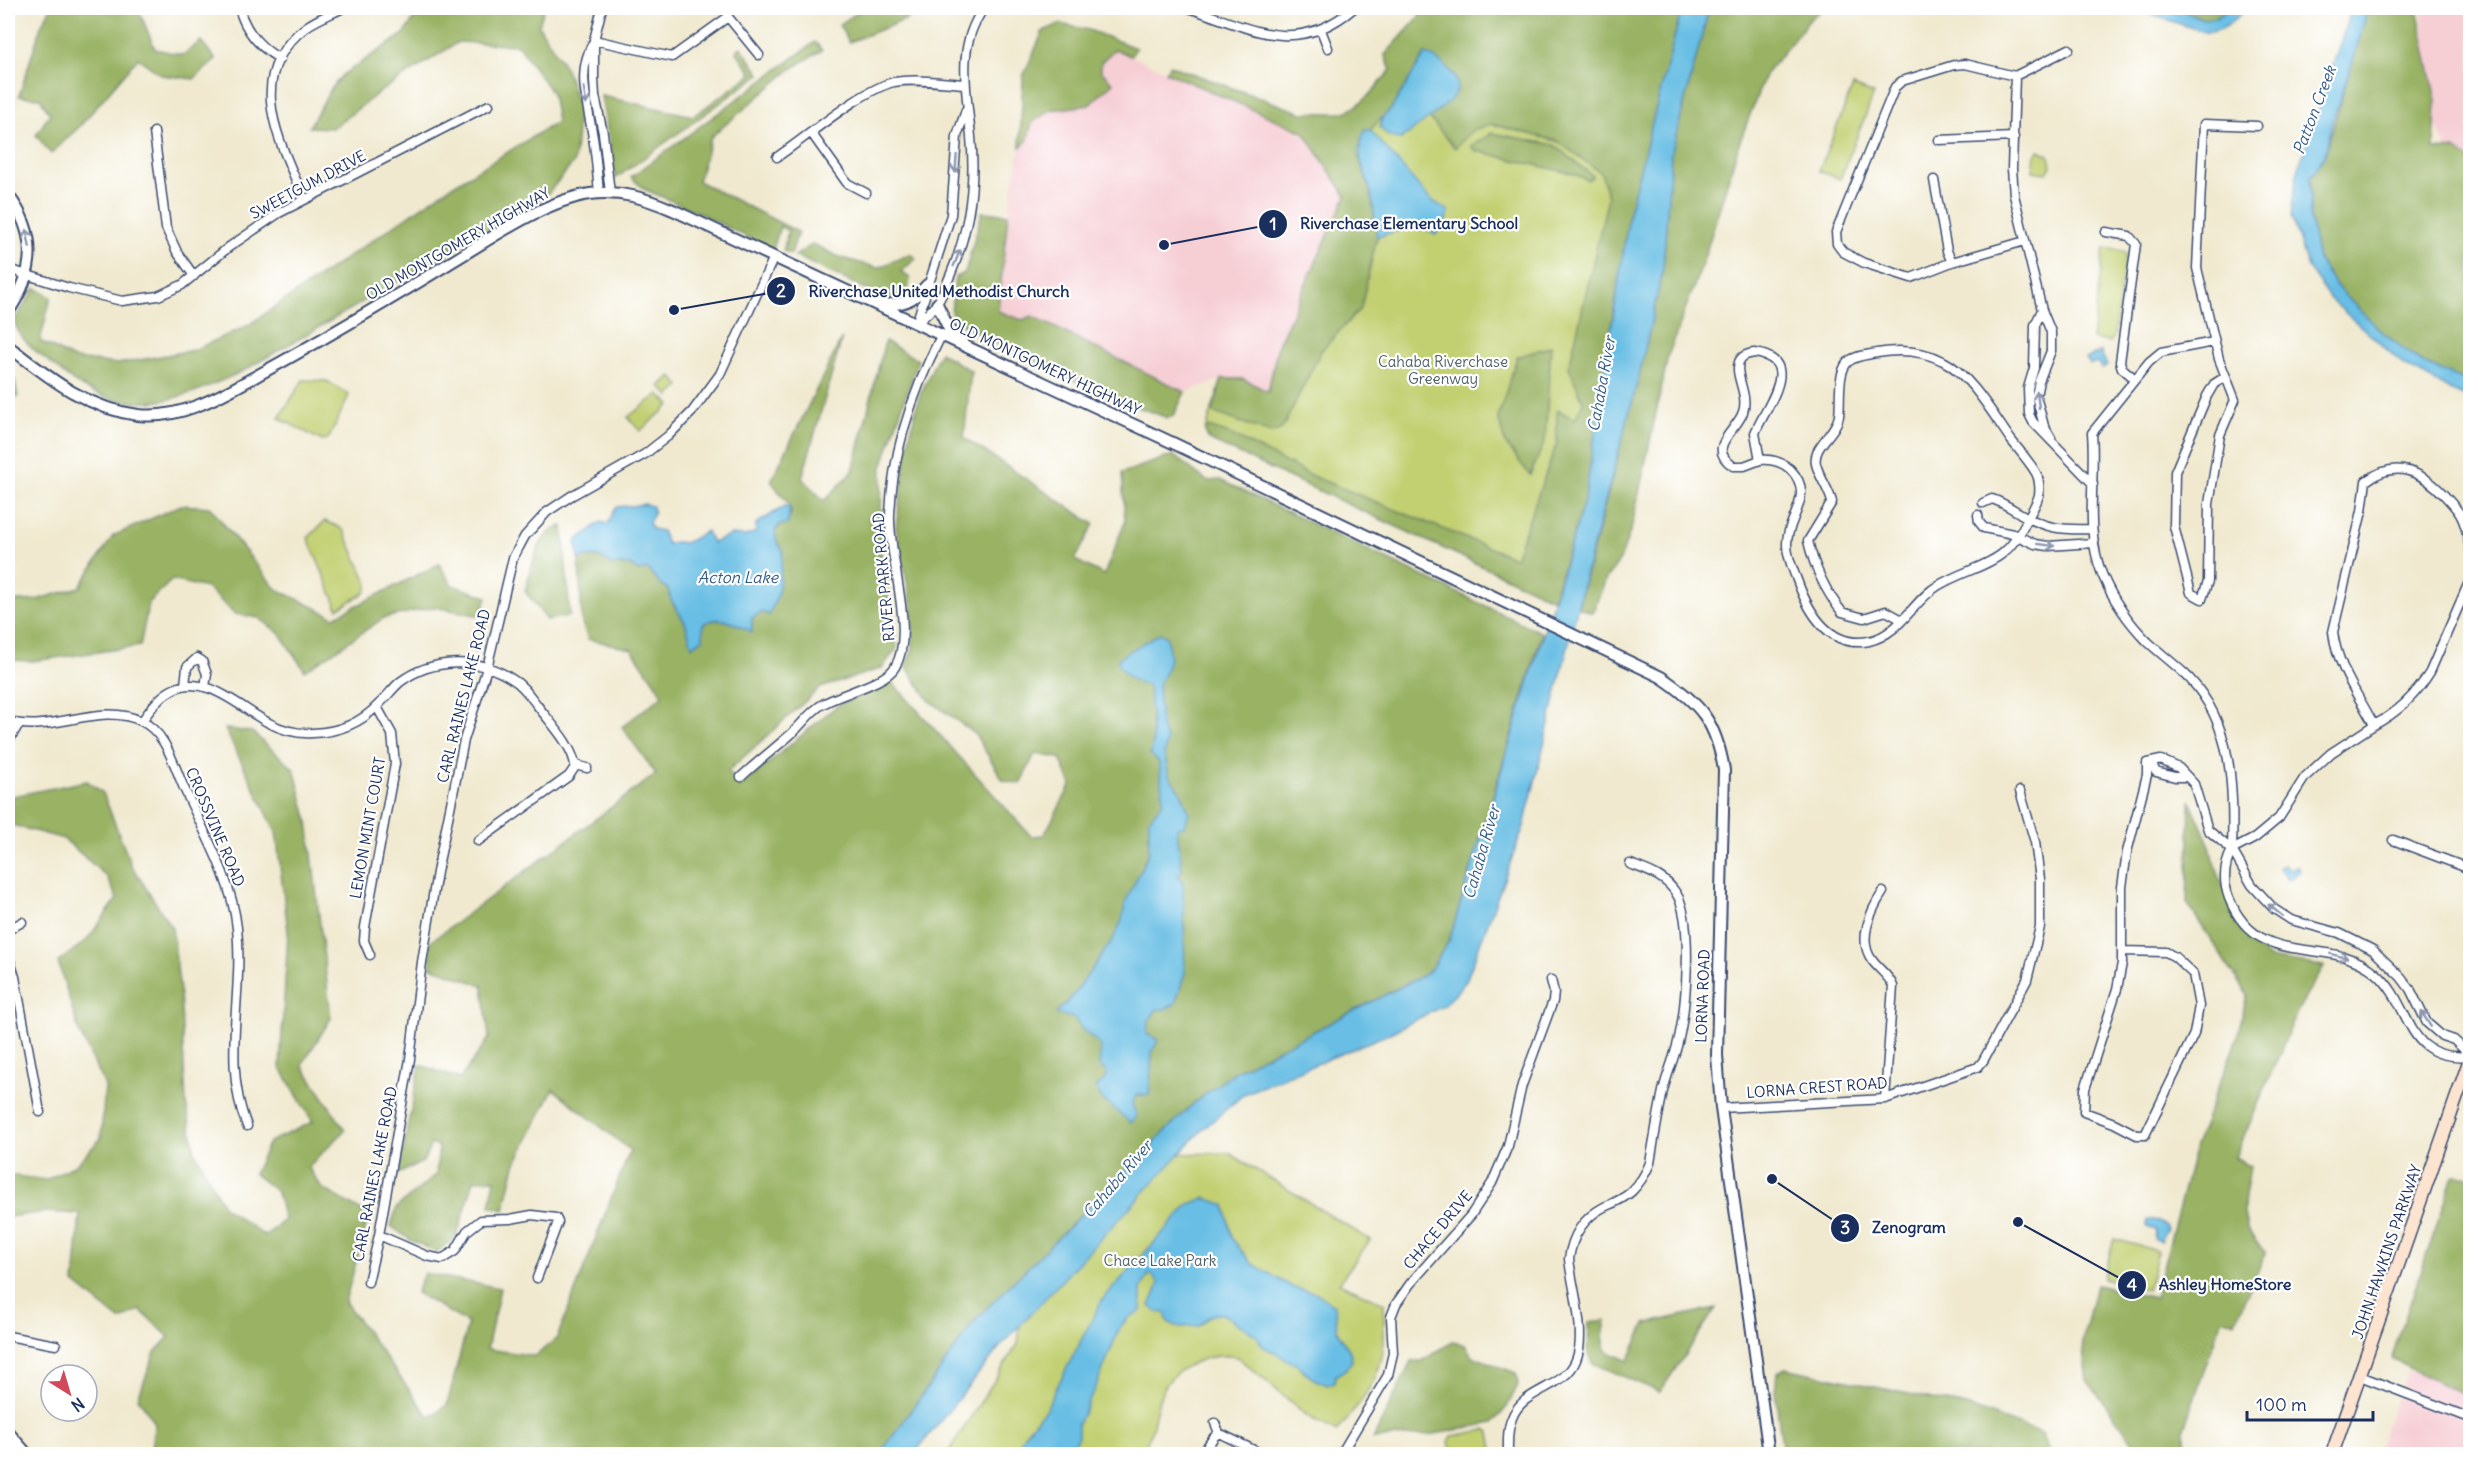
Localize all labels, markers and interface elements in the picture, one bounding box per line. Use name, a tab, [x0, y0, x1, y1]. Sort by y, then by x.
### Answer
water label: Patton Creek	[2288, 61, 2341, 157]
one-way arrow	[580, 86, 591, 106]
street label: SWEETGUM DRIVE	[247, 146, 369, 223]
one-way arrow	[950, 154, 961, 174]
street label: OLD MONTGOMERY HIGHWAY	[362, 183, 554, 304]
callout: Riverchase Elementary School	[1258, 207, 1530, 241]
text: 1	[1269, 212, 1277, 235]
text: Riverchase Elementary School	[1300, 213, 1518, 234]
one-way arrow	[22, 229, 33, 248]
one-way arrow	[952, 249, 963, 268]
callout: Riverchase United Methodist Church	[766, 274, 1081, 308]
text: 2	[776, 279, 786, 302]
text: Riverchase United Methodist Church	[809, 281, 1069, 301]
street label: OLD MONTGOMERY HIGHWAY	[946, 314, 1145, 420]
water label: Cahaba River	[1583, 332, 1620, 433]
park label: Cahaba Riverchase Greenway	[1378, 352, 1508, 388]
one-way arrow	[2032, 391, 2043, 411]
street label: RIVER PARK ROAD	[868, 512, 899, 642]
one-way arrow	[2035, 540, 2055, 551]
water label: Acton Lake	[698, 567, 779, 587]
street label: CARL RAINES LAKE ROAD	[433, 607, 494, 785]
street label: LEMON MINT COURT	[346, 755, 389, 900]
street label: CROSSVINE ROAD	[182, 764, 249, 889]
water label: Cahaba River	[1458, 801, 1505, 901]
one-way arrow	[2268, 903, 2283, 917]
street label: LORNA ROAD	[1691, 949, 1714, 1043]
one-way arrow	[2329, 950, 2348, 962]
one-way arrow	[2419, 1011, 2431, 1028]
street label: LORNA CREST ROAD	[1746, 1073, 1888, 1102]
street label: CARL RAINES LAKE ROAD	[348, 1085, 401, 1263]
water label: Cahaba River	[1078, 1134, 1158, 1222]
street label: JOHN HAWKINS PARKWAY	[2348, 1161, 2426, 1342]
street label: CHACE DRIVE	[1399, 1186, 1476, 1273]
callout: Zenogram	[1830, 1211, 1958, 1245]
text: 3	[1840, 1216, 1850, 1239]
text: Zenogram	[1872, 1217, 1946, 1238]
park label: Chace Lake Park	[1104, 1251, 1217, 1270]
callout: Ashley HomeStore	[2117, 1268, 2304, 1302]
text: 4	[2127, 1273, 2138, 1296]
text: Ashley HomeStore	[2159, 1274, 2292, 1295]
north arrow	[39, 1363, 99, 1423]
scale bar	[2247, 1384, 2373, 1422]
text: 100 m	[2256, 1393, 2307, 1416]
text: N	[68, 1394, 88, 1416]

